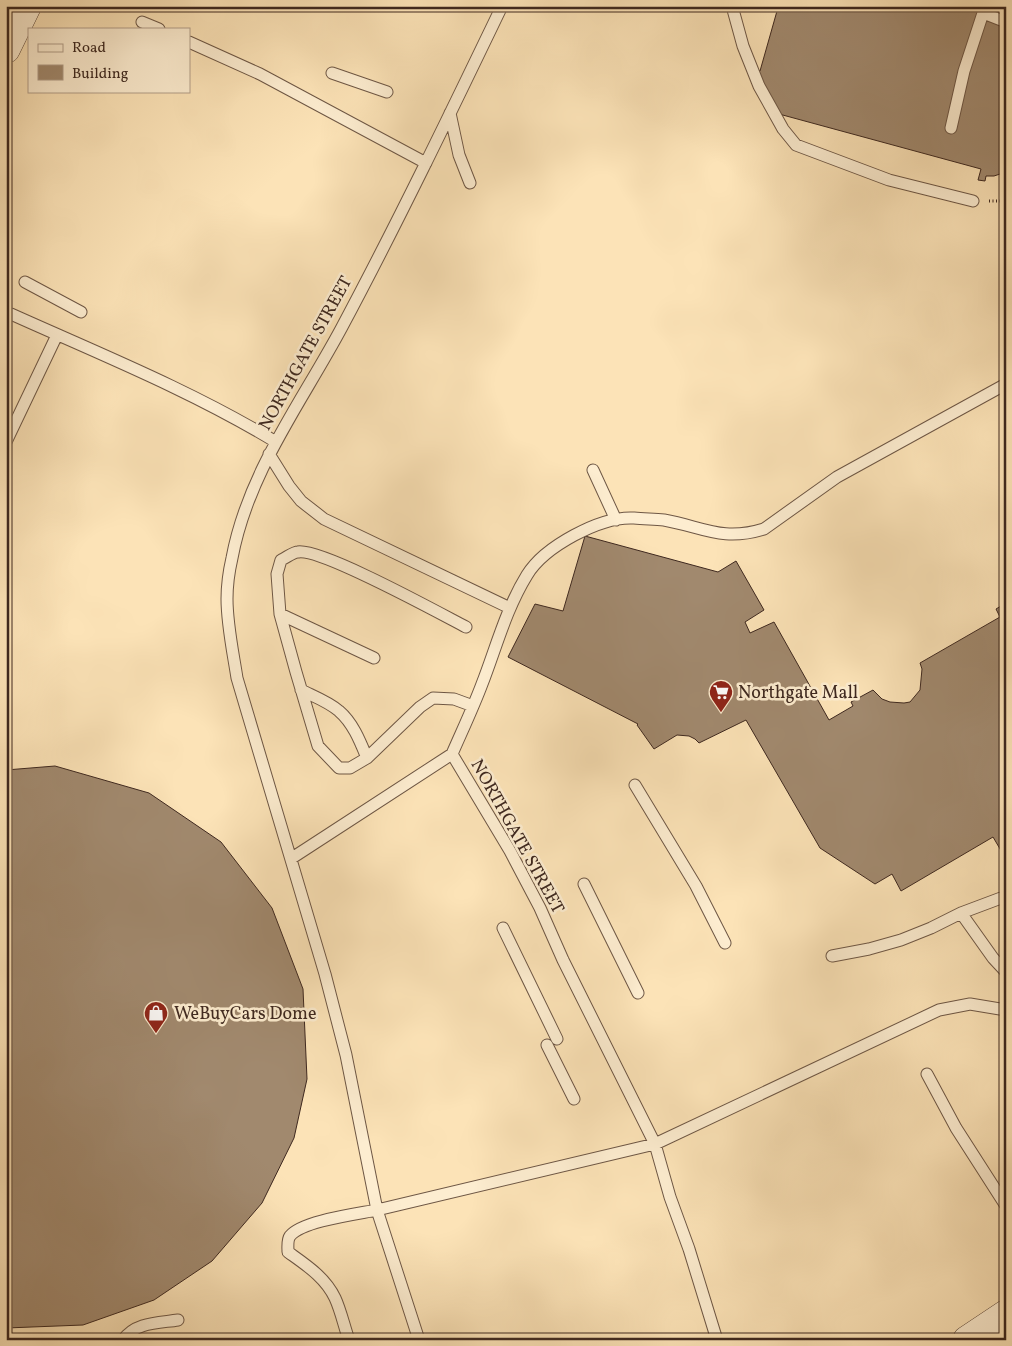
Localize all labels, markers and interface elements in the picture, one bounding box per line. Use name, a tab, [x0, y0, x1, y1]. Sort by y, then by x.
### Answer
legend	[28, 28, 190, 92]
text: Road	[72, 38, 106, 59]
text: Building	[72, 64, 129, 85]
street label: NORTHGATE STREET	[253, 272, 359, 435]
supermarket icon: Northgate Mall	[708, 679, 734, 713]
place label: Northgate Mall	[738, 681, 858, 706]
street label: NORTHGATE STREET	[464, 755, 570, 919]
shop icon: WeBuyCars Dome	[143, 1000, 169, 1034]
place label: WeBuyCars Dome	[174, 1002, 316, 1027]

